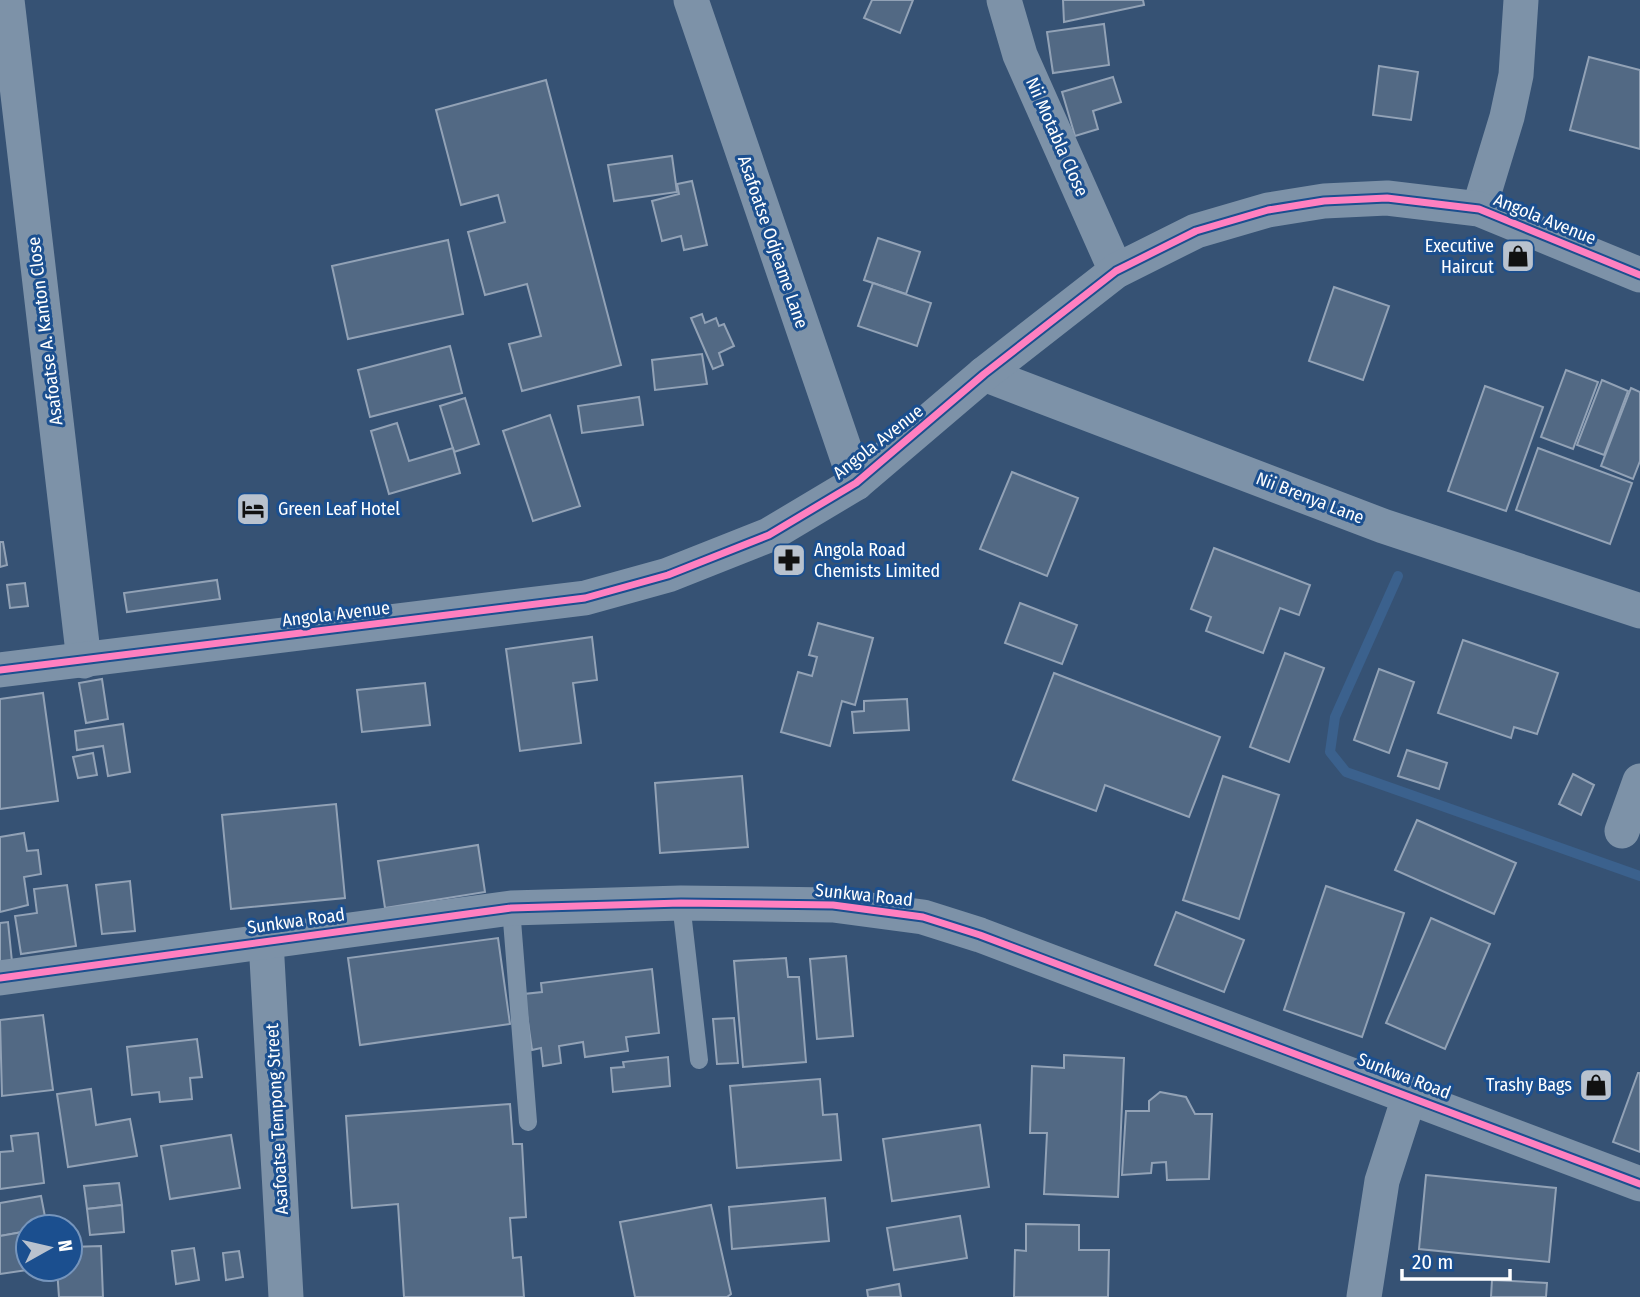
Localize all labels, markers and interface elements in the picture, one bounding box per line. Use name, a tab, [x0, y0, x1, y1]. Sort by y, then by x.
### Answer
street label: Nii Motabla Close	[1021, 74, 1093, 200]
street label: Asafoatse Odjeame Lane	[733, 153, 813, 331]
street label: Angola Avenue	[1491, 188, 1599, 250]
street label: Asafoatse A. Kanton Close	[23, 235, 67, 427]
place label: Executive Haircut	[1425, 235, 1494, 278]
shop icon: Executive Haircut	[1499, 237, 1537, 275]
street label: Angola Avenue	[829, 400, 928, 484]
street label: Nii Brenya Lane	[1253, 467, 1367, 529]
hotel icon: Green Leaf Hotel	[234, 490, 272, 528]
place label: Green Leaf Hotel	[278, 498, 400, 520]
place label: Angola Road Chemists Limited	[814, 539, 940, 582]
pharmacy icon: Angola Road Chemists Limited	[770, 541, 808, 579]
street label: Angola Avenue	[281, 596, 391, 632]
street label: Sunkwa Road	[814, 879, 914, 911]
street label: Sunkwa Road	[246, 903, 346, 939]
street label: Asafoatse Tempong Street	[261, 1023, 293, 1215]
street label: Sunkwa Road	[1354, 1048, 1454, 1104]
shop icon: Trashy Bags	[1577, 1066, 1615, 1104]
place label: Trashy Bags	[1486, 1074, 1572, 1096]
north arrow	[14, 1213, 84, 1283]
text: N	[53, 1238, 78, 1253]
scale bar	[1402, 1238, 1510, 1282]
text: 20 m	[1412, 1249, 1453, 1275]

